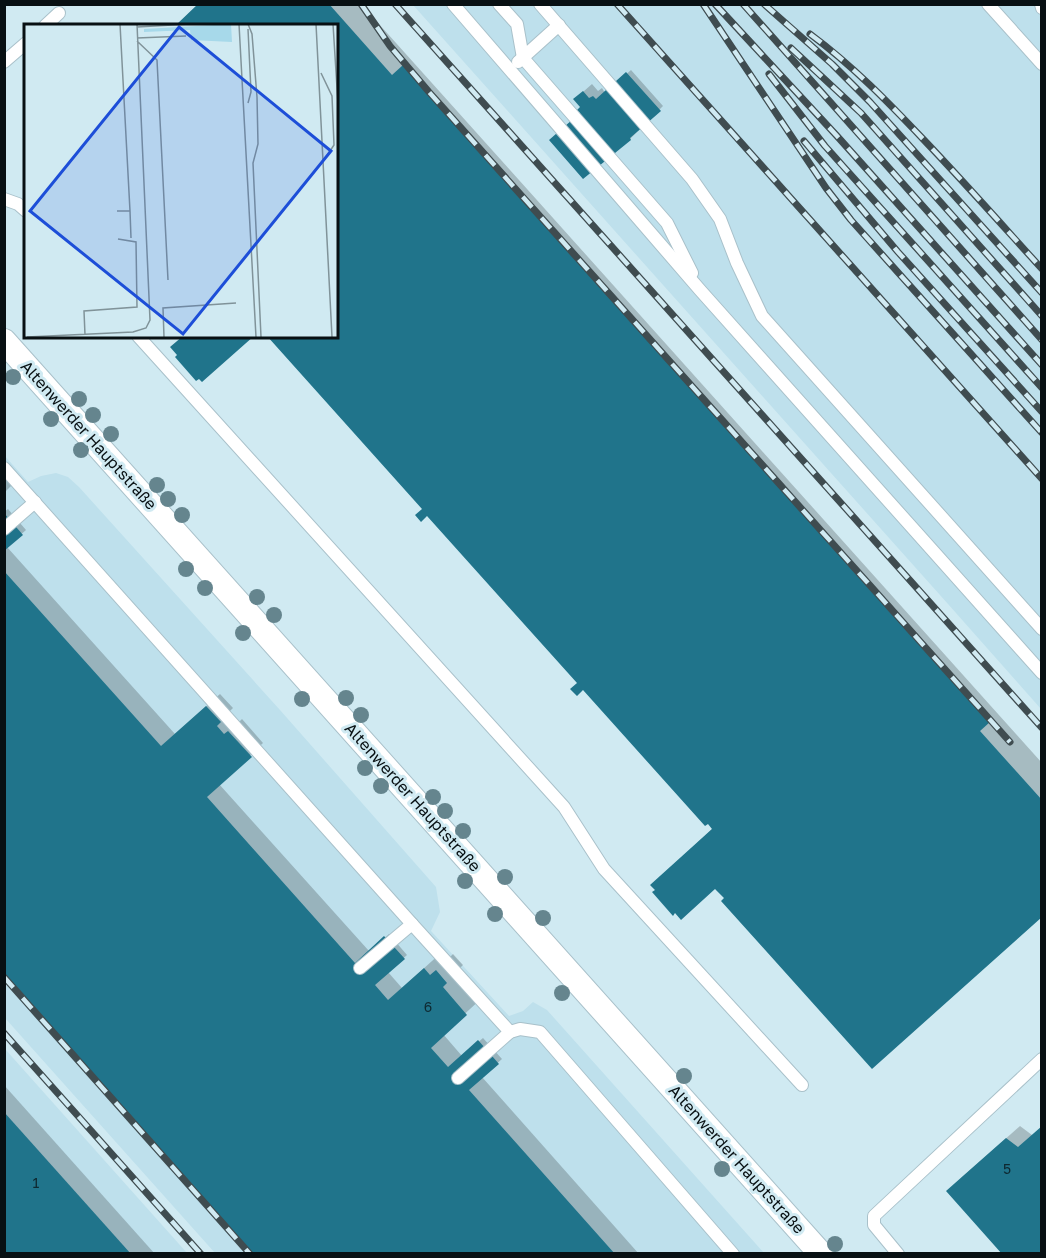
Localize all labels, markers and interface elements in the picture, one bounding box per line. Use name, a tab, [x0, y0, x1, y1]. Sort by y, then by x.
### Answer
inset map	[24, 24, 338, 338]
street label: Altenwerder Hauptstraße	[17, 356, 161, 514]
street label: Altenwerder Hauptstraße	[341, 718, 485, 876]
house number: 6	[424, 998, 432, 1015]
street label: Altenwerder Hauptstraße	[665, 1080, 809, 1238]
house number: 5	[1003, 1160, 1011, 1177]
house number: 1	[33, 1174, 40, 1191]

